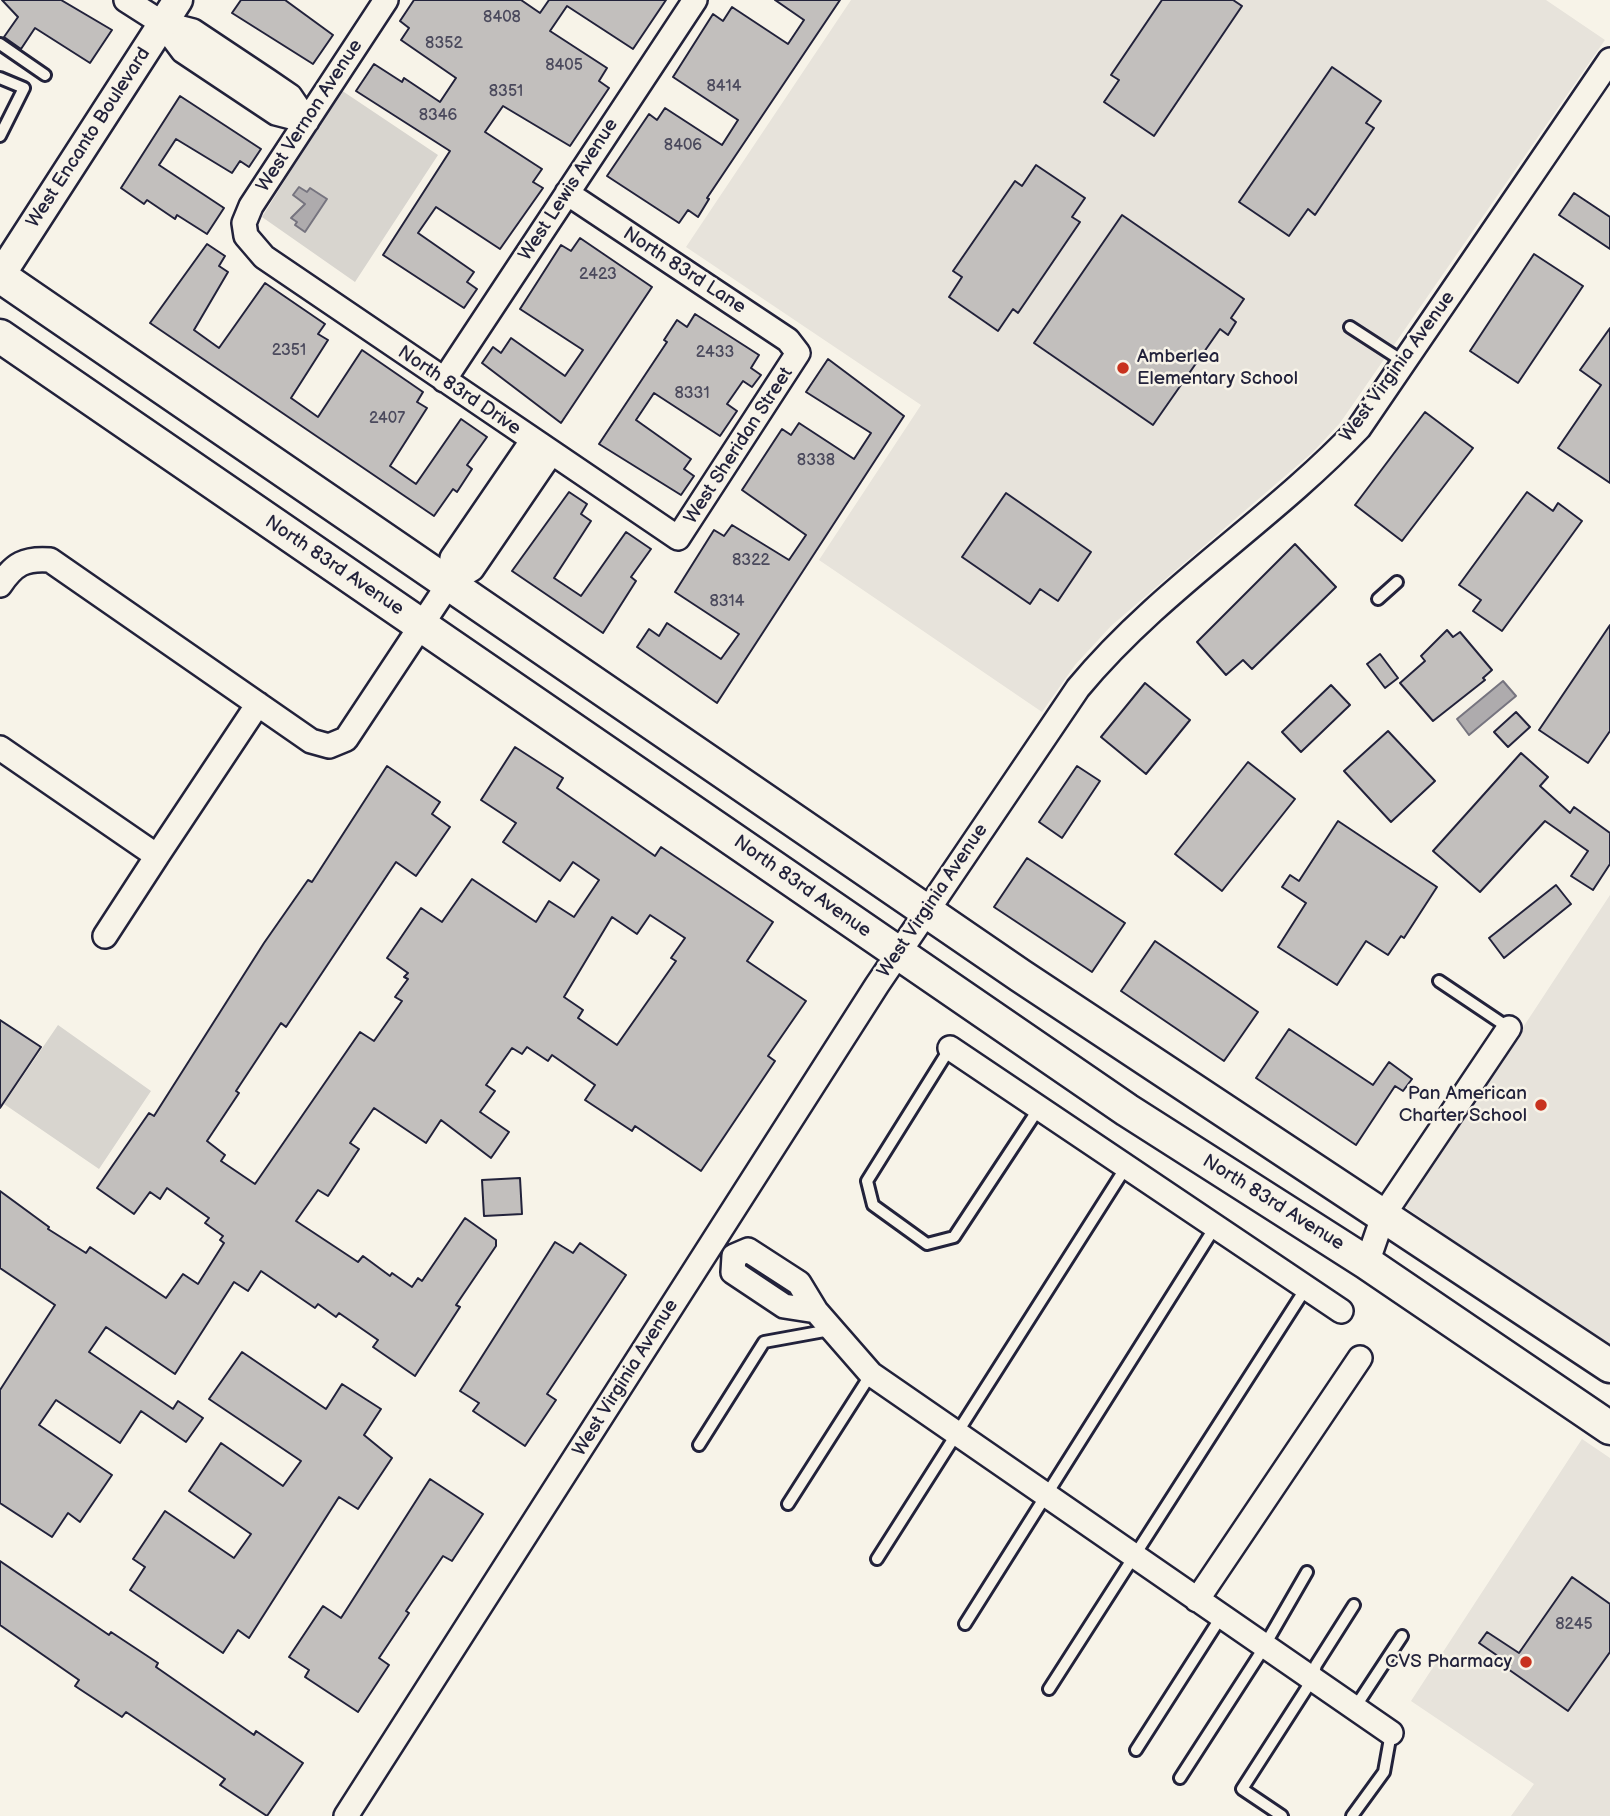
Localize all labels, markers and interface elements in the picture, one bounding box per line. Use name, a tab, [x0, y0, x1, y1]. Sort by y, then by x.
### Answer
house number: 8408	[483, 8, 521, 28]
house number: 8352	[425, 34, 463, 54]
street label: West Vernon Avenue	[252, 35, 368, 197]
street label: West Encanto Boulevard	[22, 44, 156, 232]
house number: 8405	[545, 56, 583, 76]
house number: 8414	[706, 77, 742, 97]
house number: 8351	[489, 82, 523, 102]
house number: 8346	[419, 106, 457, 126]
street label: West Lewis Avenue	[515, 115, 623, 265]
house number: 8406	[664, 136, 702, 156]
street label: North 83rd Lane	[618, 223, 750, 319]
house number: 2423	[579, 265, 617, 285]
street label: West Virginia Avenue	[1336, 287, 1460, 447]
house number: 2351	[272, 341, 306, 361]
street label: North 83rd Drive	[393, 341, 525, 441]
house number: 2433	[696, 343, 734, 363]
place label: Amberlea Elementary School	[1137, 346, 1298, 390]
marker: Amberlea Elementary School	[1115, 360, 1131, 376]
street label: West Sheridan Street	[680, 363, 798, 529]
house number: 8331	[674, 384, 710, 404]
house number: 2407	[369, 409, 405, 429]
house number: 8338	[797, 451, 835, 471]
street label: North 83rd Avenue	[260, 511, 408, 621]
house number: 8322	[732, 551, 770, 571]
house number: 8314	[709, 592, 745, 612]
street label: West Virginia Avenue	[873, 820, 993, 982]
street label: North 83rd Avenue	[729, 831, 875, 943]
place label: Pan American Charter School	[1399, 1083, 1527, 1127]
marker: Pan American Charter School	[1533, 1097, 1549, 1113]
street label: North 83rd Avenue	[1198, 1150, 1348, 1256]
street label: West Virginia Avenue	[568, 1295, 684, 1461]
house number: 8245	[1555, 1615, 1593, 1635]
place label: CVS Pharmacy	[1385, 1651, 1512, 1673]
marker: CVS Pharmacy	[1518, 1654, 1534, 1670]

